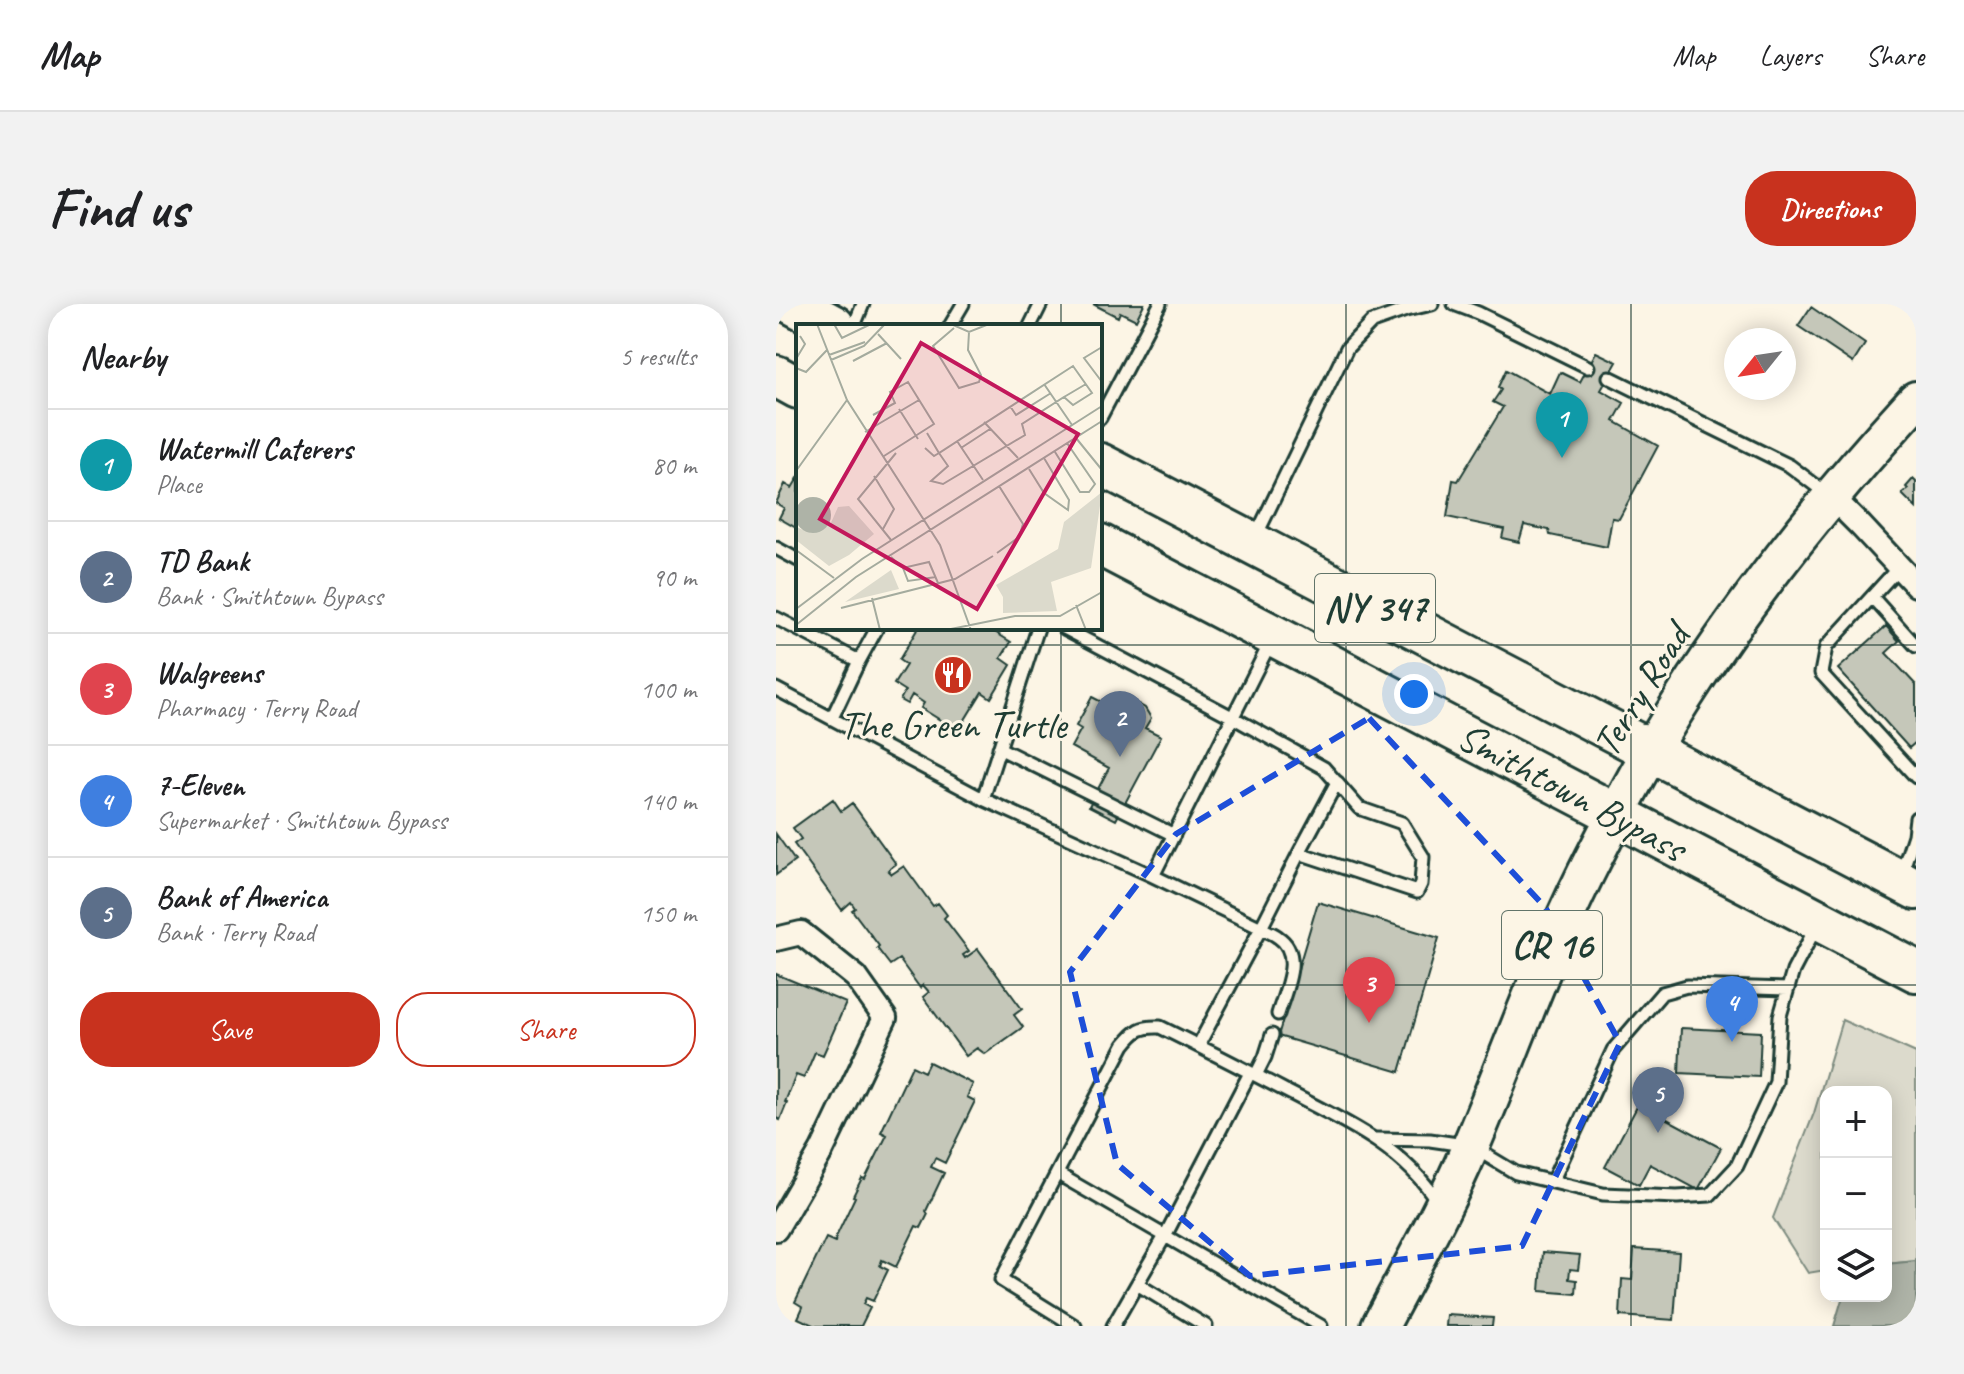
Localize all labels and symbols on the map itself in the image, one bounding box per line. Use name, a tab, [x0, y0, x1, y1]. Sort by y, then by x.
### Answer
inset map	[796, 324, 1102, 630]
north arrow	[1724, 328, 1796, 400]
pin: 1	[1536, 392, 1588, 458]
road number: NY 347	[1315, 574, 1435, 642]
street label: Terry Road	[1581, 610, 1704, 766]
restaurant icon: The Green Turtle	[932, 654, 974, 696]
your location	[1394, 674, 1434, 714]
pin: 2	[1094, 691, 1146, 757]
place label: The Green Turtle	[840, 700, 1069, 750]
street label: Smithtown Bypass	[1449, 711, 1697, 874]
road number: CR 16	[1502, 911, 1602, 979]
pin: 3	[1343, 957, 1395, 1023]
pin: 4	[1706, 976, 1758, 1042]
pin: 5	[1632, 1067, 1684, 1133]

